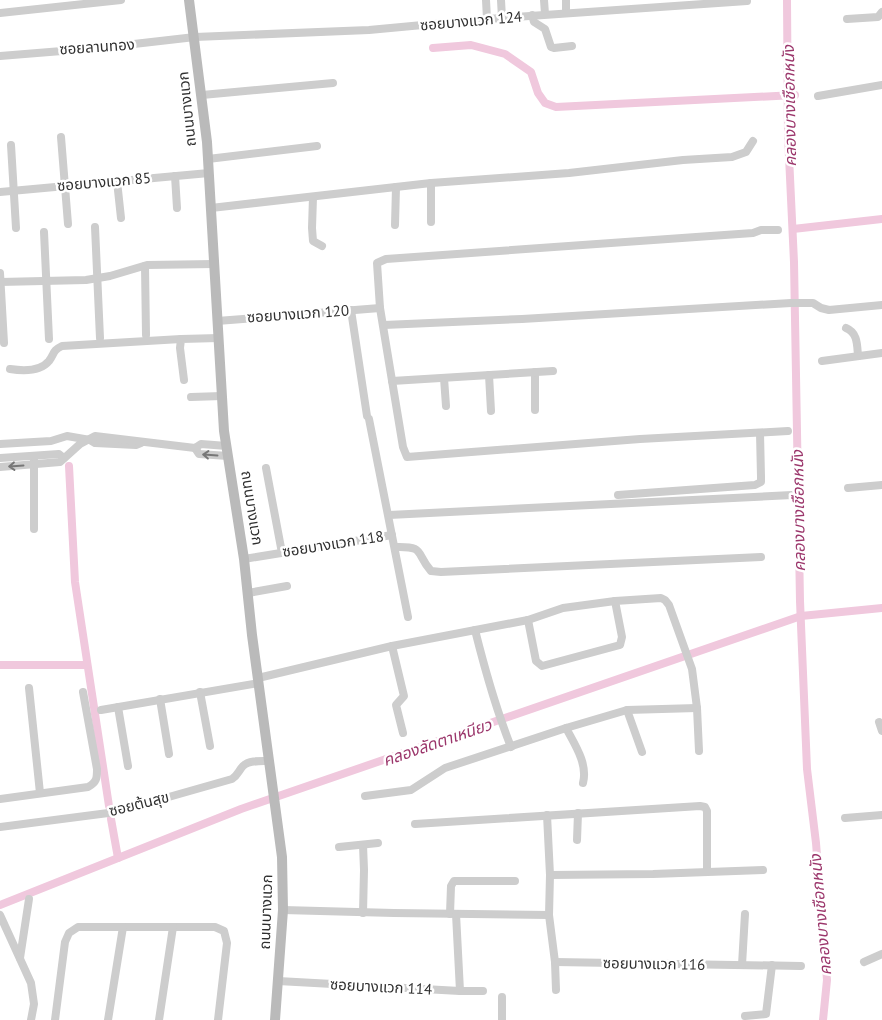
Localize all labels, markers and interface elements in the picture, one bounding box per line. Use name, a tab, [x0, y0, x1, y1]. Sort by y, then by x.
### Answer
street label: ซอยบางแวก 124	[419, 7, 523, 34]
street label: ซอยลานทอง	[59, 34, 135, 59]
water label: คลองบางเชือกหนัง	[778, 44, 800, 167]
street label: ถนนบางแวก	[173, 71, 200, 148]
street label: ซอยบางแวก 85	[56, 168, 152, 195]
street label: ซอยบางแวก 120	[246, 300, 350, 327]
water label: คลองบางเชือกหนัง	[787, 449, 809, 572]
one-way arrow	[202, 450, 218, 459]
one-way arrow	[8, 461, 24, 471]
street label: ถนนบางแวก	[237, 469, 268, 547]
street label: ซอยบางแวก 118	[281, 526, 385, 561]
water label: คลองลัดตาเหนียว	[380, 714, 495, 770]
street label: ซอยต้นสุข	[107, 787, 171, 820]
water label: คลองบางเชือกหนัง	[805, 852, 835, 976]
street label: ถนนบางแวก	[255, 874, 276, 950]
street label: ซอยบางแวก 116	[603, 953, 705, 974]
street label: ซอยบางแวก 114	[329, 974, 433, 999]

